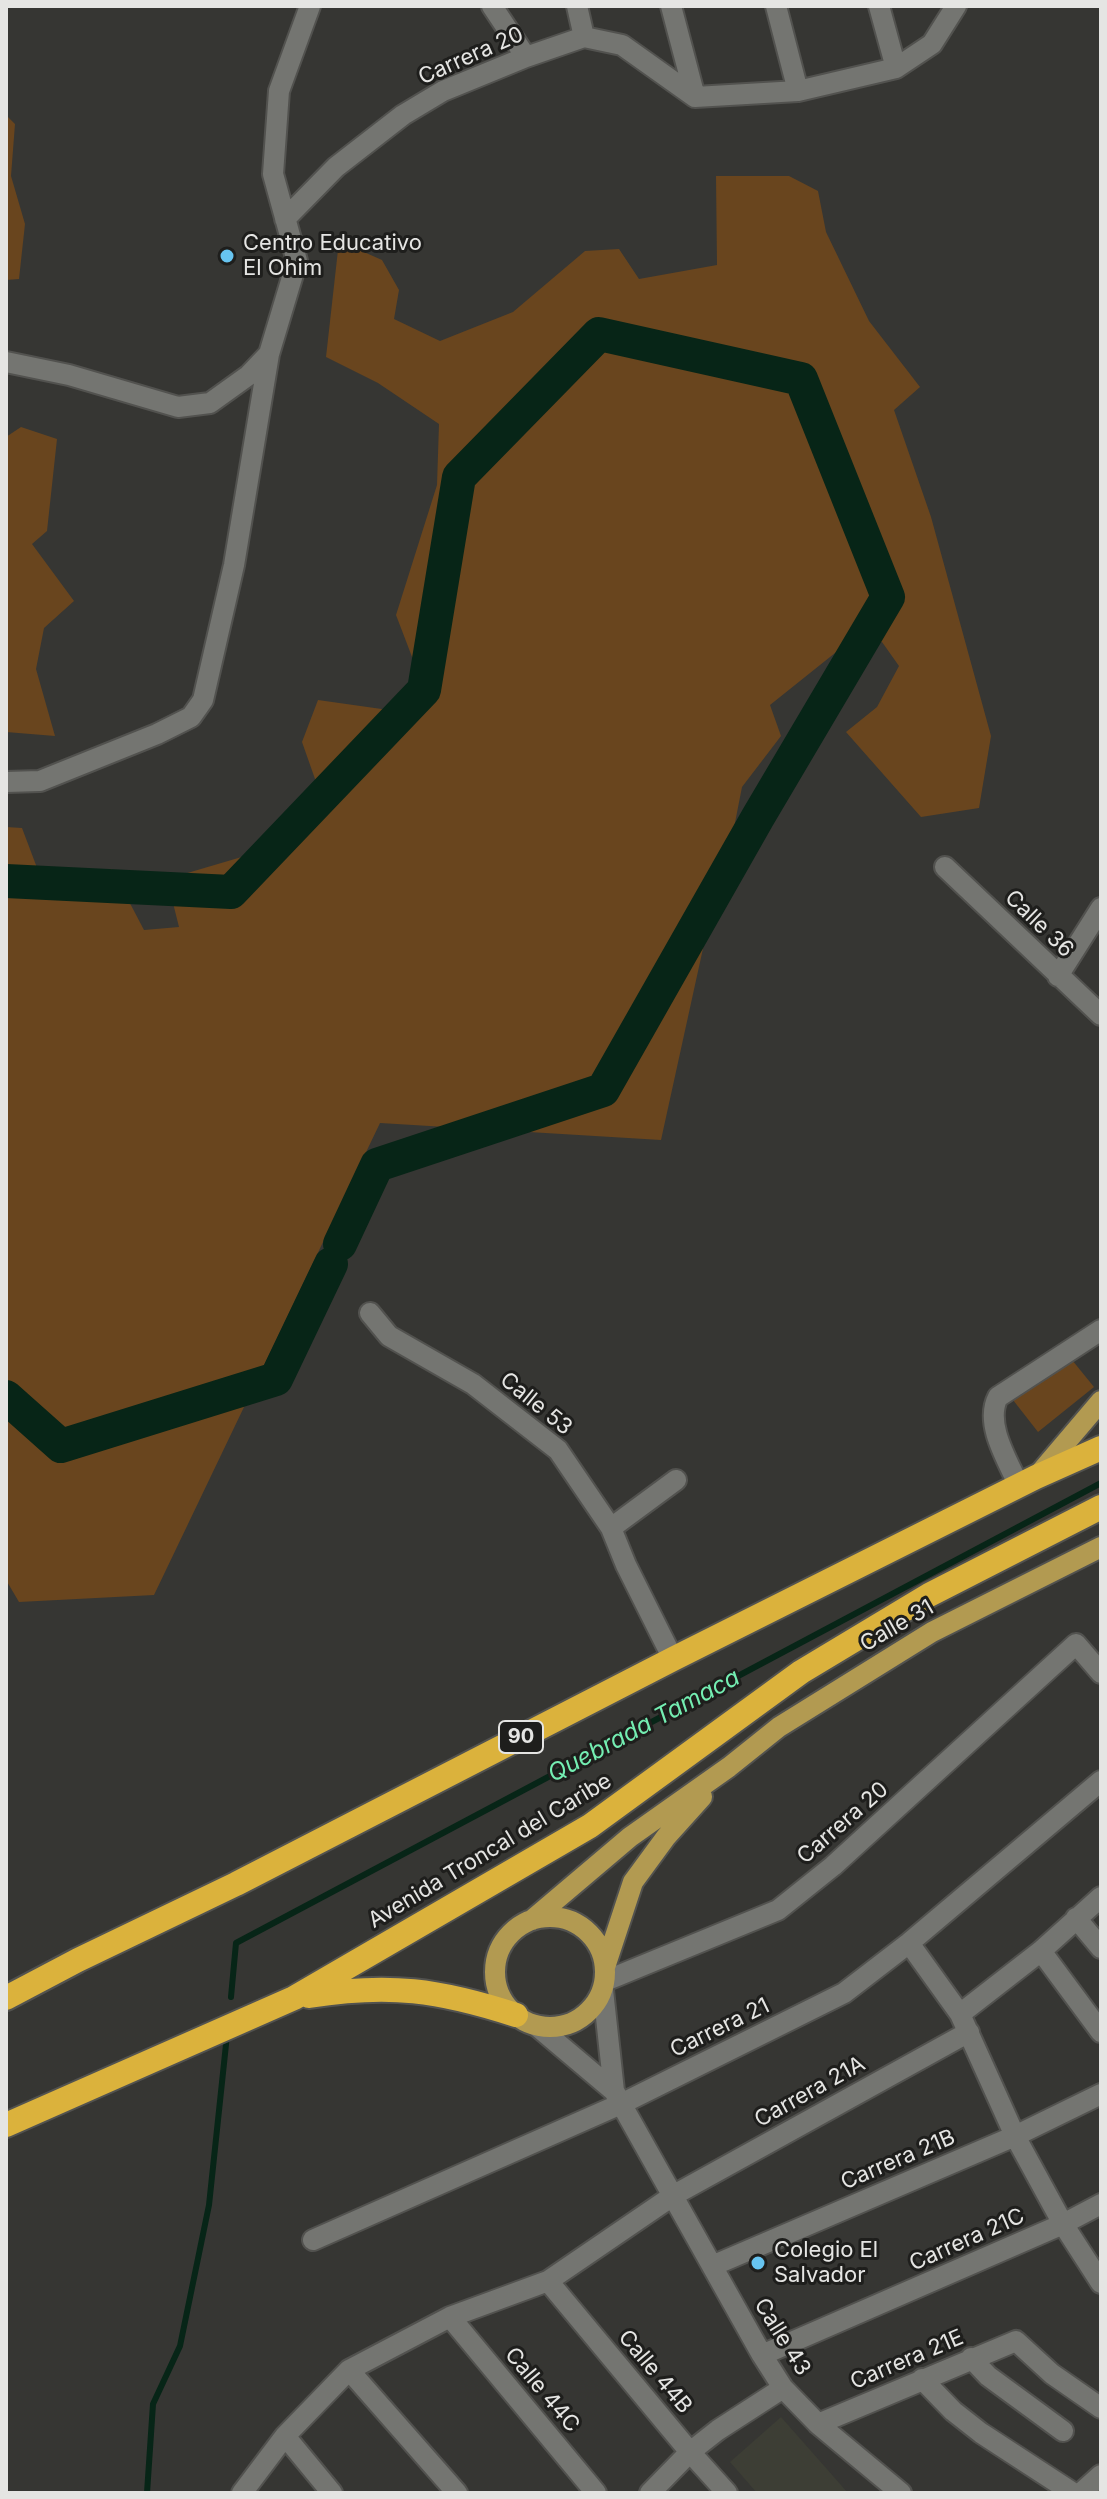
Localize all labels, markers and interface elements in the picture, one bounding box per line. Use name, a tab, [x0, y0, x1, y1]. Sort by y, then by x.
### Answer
street label: Carrera 20	[415, 21, 527, 91]
place label: Centro Educativo El Ohim	[243, 230, 422, 282]
marker: Centro Educativo El Ohim	[218, 247, 236, 265]
street label: Calle 36	[999, 885, 1079, 963]
street label: Calle 53	[495, 1367, 577, 1441]
street label: Calle 31	[855, 1594, 939, 1658]
water label: Quebrada Tamaca	[543, 1663, 745, 1789]
road number: 90	[499, 1721, 543, 1753]
street label: Avenida Troncal del Caribe	[364, 1768, 616, 1934]
street label: Carrera 20	[792, 1776, 894, 1870]
street label: Carrera 21	[666, 1993, 774, 2063]
street label: Carrera 21A	[750, 2051, 870, 2133]
street label: Carrera 21B	[837, 2124, 959, 2196]
street label: Carrera 21C	[905, 2203, 1029, 2277]
place label: Colegio El Salvador	[774, 2237, 878, 2288]
marker: Colegio El Salvador	[749, 2254, 767, 2272]
street label: Calle 43	[748, 2294, 816, 2380]
street label: Carrera 21E	[847, 2324, 967, 2396]
street label: Calle 44B	[612, 2325, 698, 2419]
street label: Calle 44C	[499, 2342, 585, 2438]

